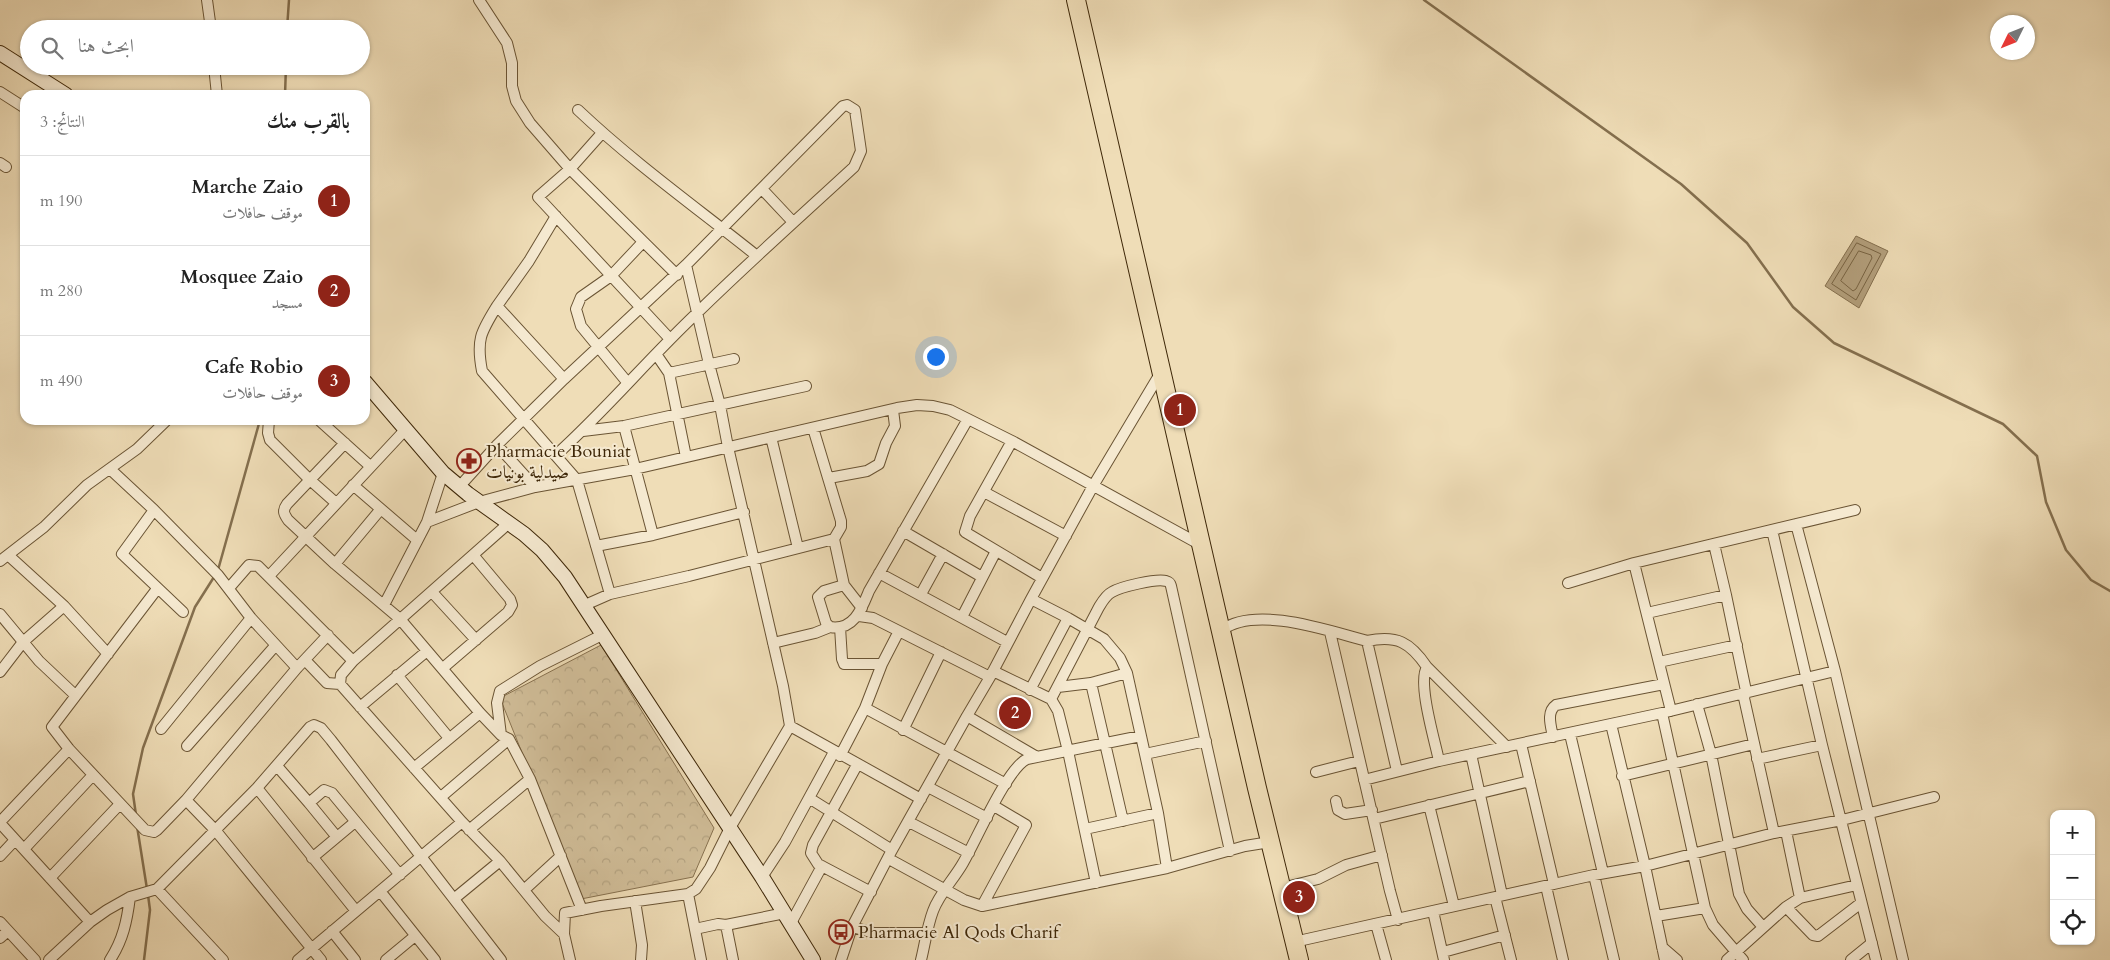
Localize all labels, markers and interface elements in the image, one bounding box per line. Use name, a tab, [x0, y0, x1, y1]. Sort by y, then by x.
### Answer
north arrow	[1990, 15, 2035, 60]
search box	[20, 20, 370, 75]
text: ابحث هنا	[78, 33, 134, 59]
icon: search	[38, 34, 66, 62]
text: بالقرب منك	[267, 107, 350, 136]
text: النتائج: 3	[40, 111, 85, 133]
text: Marche Zaio	[191, 174, 303, 200]
text: 190 m	[40, 190, 82, 212]
text: 1	[330, 190, 338, 212]
text: موقف حافلات	[222, 202, 303, 224]
text: Mosquee Zaio	[180, 264, 303, 290]
text: 280 m	[40, 280, 82, 302]
text: 2	[330, 280, 338, 302]
text: مسجد	[272, 292, 303, 314]
your location	[923, 344, 949, 370]
text: Cafe Robio	[205, 354, 303, 380]
text: 490 m	[40, 370, 82, 392]
text: 3	[330, 370, 338, 392]
text: موقف حافلات	[222, 382, 303, 404]
pin: 1	[1164, 391, 1196, 429]
place label: Pharmacie Bouniat صيدلية بونيات	[486, 439, 631, 485]
pharmacy icon: Pharmacie Bouniat صيدلية بونيات	[456, 448, 482, 474]
pin: 2	[999, 694, 1031, 732]
map controls	[2050, 810, 2095, 945]
button: +	[2050, 810, 2095, 855]
button: −	[2050, 855, 2095, 900]
pin: 3	[1283, 878, 1315, 916]
button: locate	[2050, 900, 2095, 945]
bus stop icon: Pharmacie Al Qods Charif	[828, 919, 854, 945]
place label: Pharmacie Al Qods Charif	[858, 920, 1062, 945]

